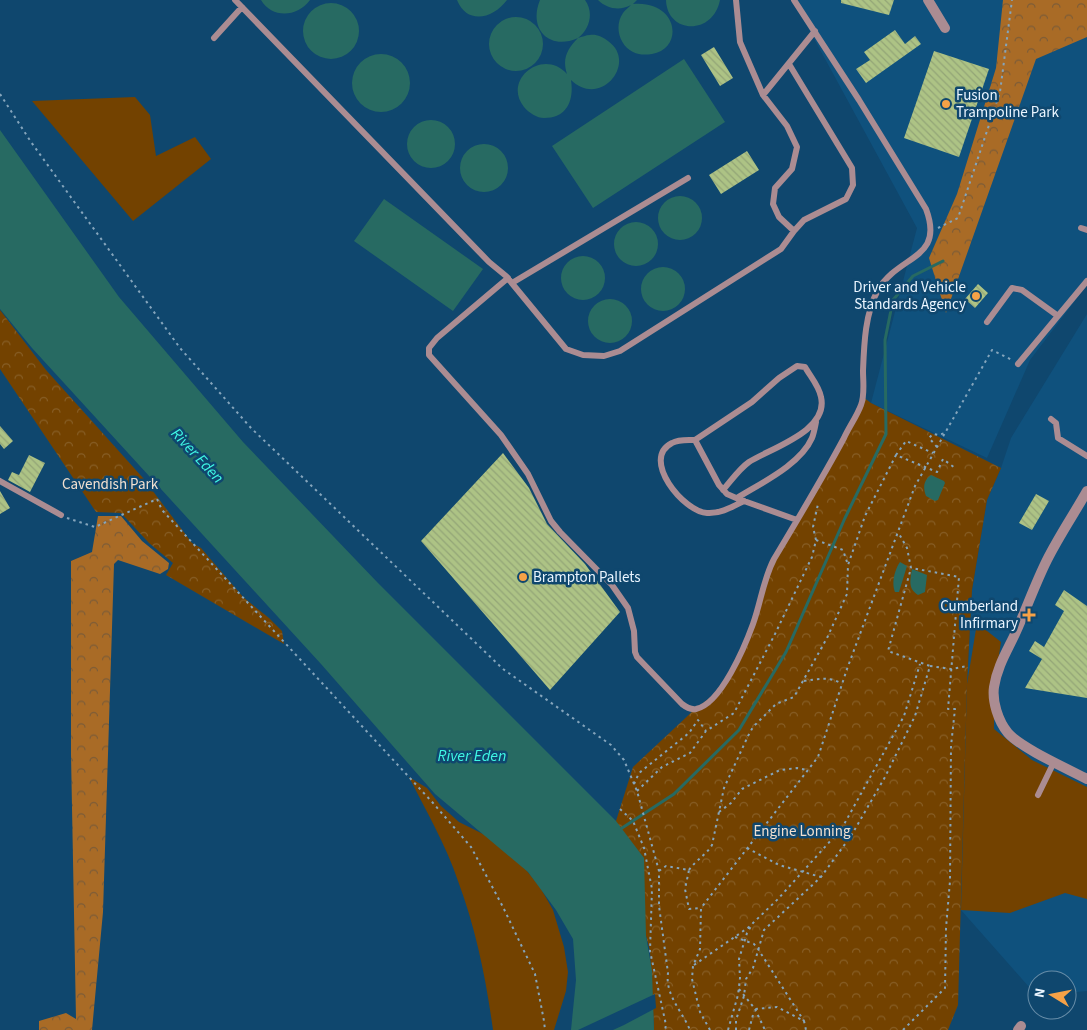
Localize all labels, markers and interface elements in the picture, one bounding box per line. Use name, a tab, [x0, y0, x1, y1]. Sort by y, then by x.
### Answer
place label: Fusion Trampoline Park	[956, 85, 1059, 123]
marker: Fusion Trampoline Park	[940, 98, 952, 110]
place label: Driver and Vehicle Standards Agency	[853, 277, 966, 315]
marker: Driver and Vehicle Standards Agency	[970, 290, 982, 302]
water label: River Eden	[166, 423, 229, 488]
park label: Cavendish Park	[62, 474, 159, 495]
place label: Brampton Pallets	[533, 567, 641, 588]
marker: Brampton Pallets	[517, 571, 529, 583]
place label: Cumberland Infirmary	[940, 596, 1018, 634]
marker: Cumberland Infirmary	[1022, 608, 1036, 622]
water label: River Eden	[438, 745, 506, 767]
park label: Engine Lonning	[753, 821, 851, 842]
north arrow	[1027, 970, 1077, 1020]
text: N	[1030, 987, 1051, 999]

